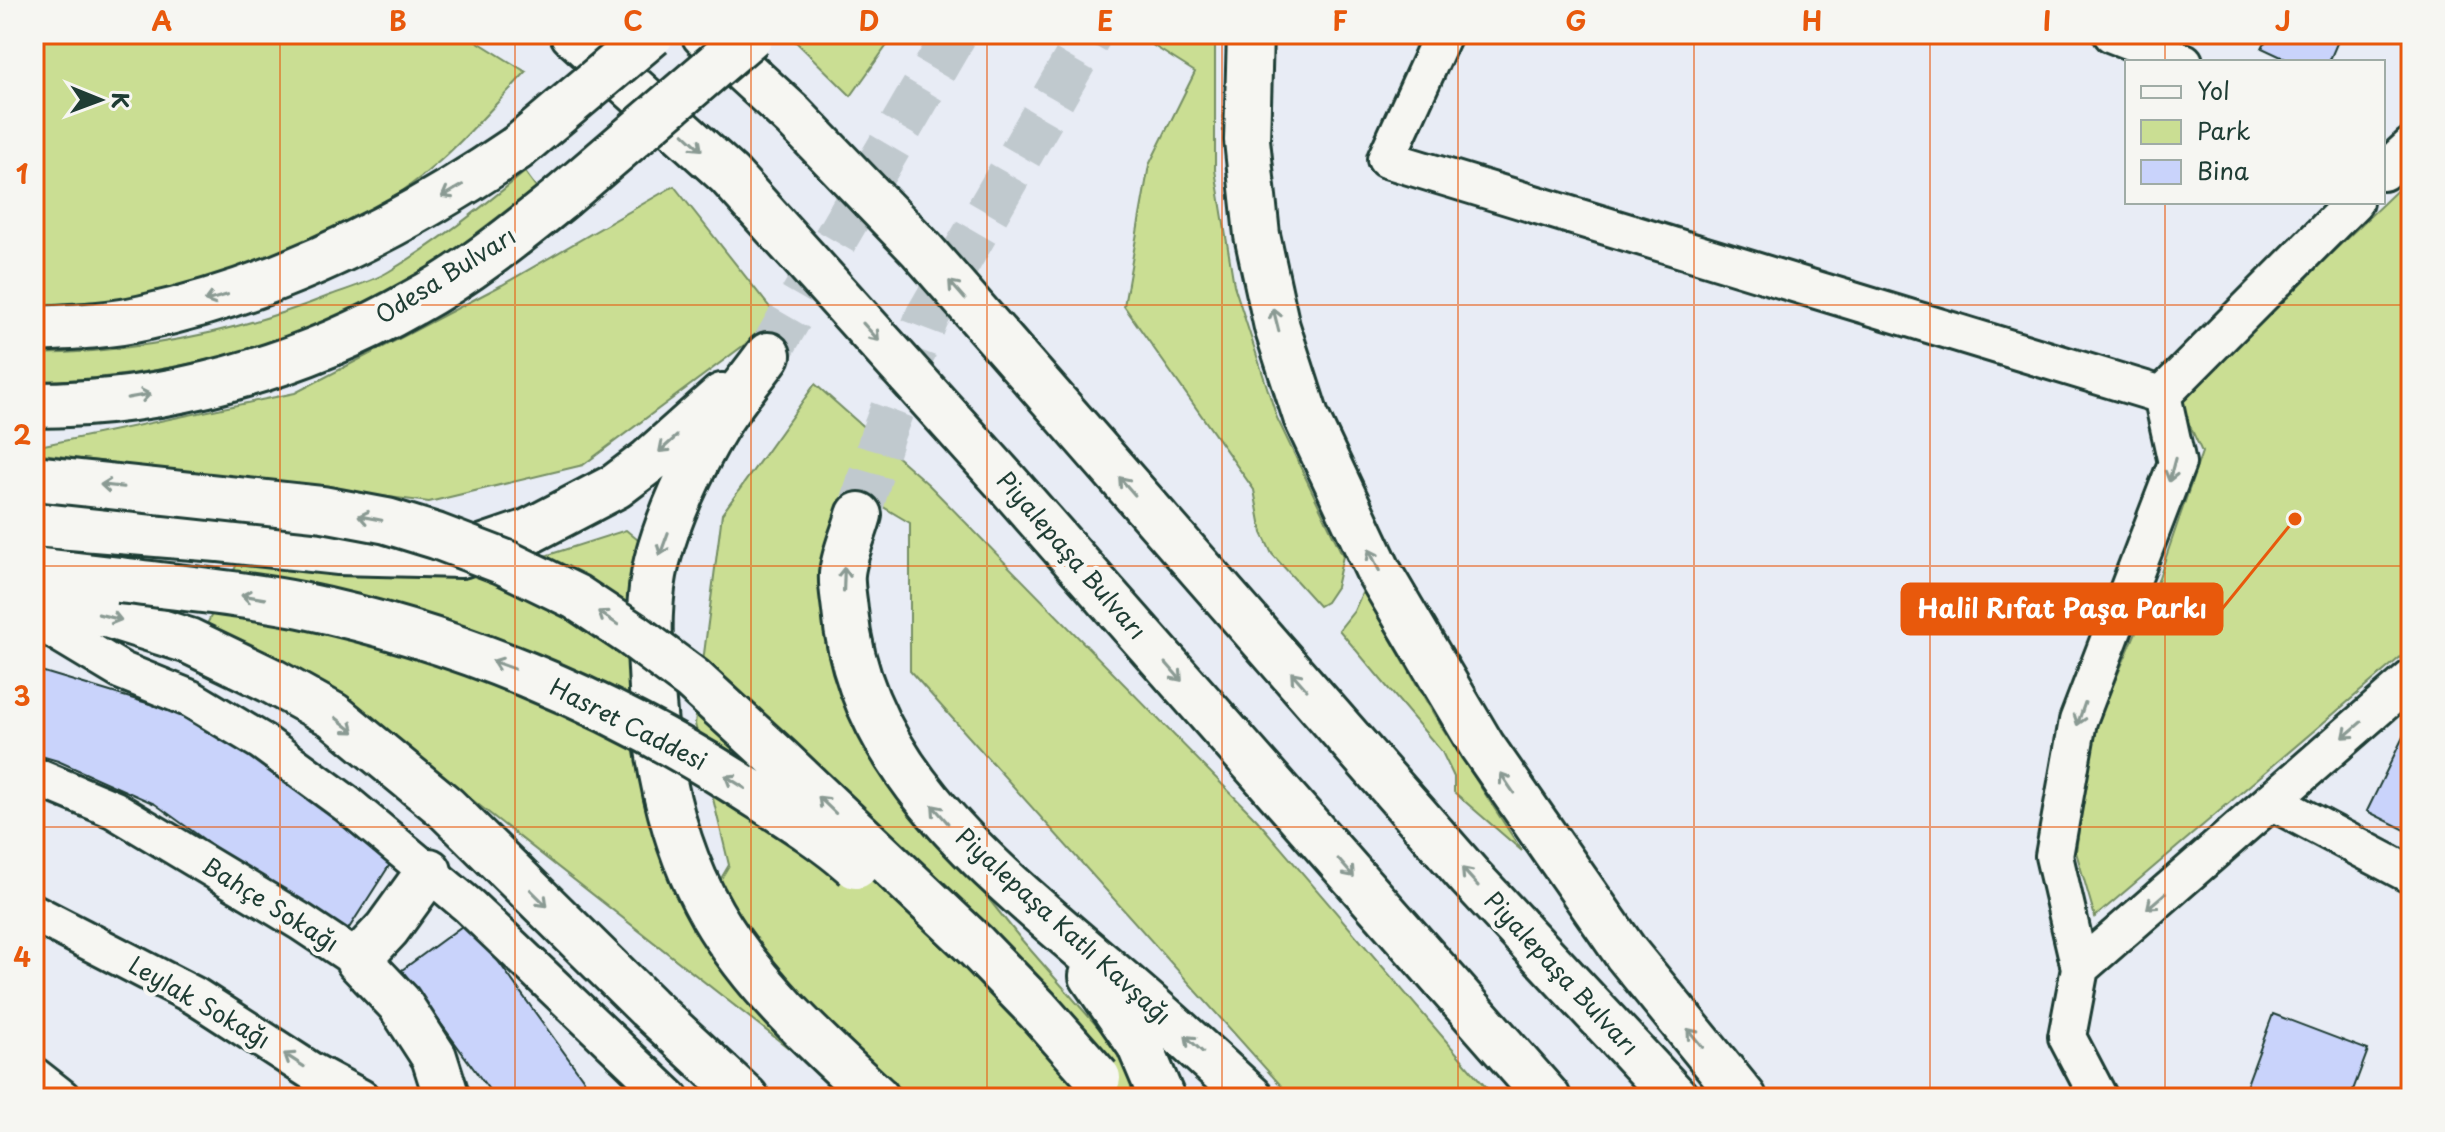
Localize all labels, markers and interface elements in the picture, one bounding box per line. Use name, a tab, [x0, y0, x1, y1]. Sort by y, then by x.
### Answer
text: A	[152, 1, 172, 40]
text: B	[389, 1, 407, 40]
text: C	[623, 1, 643, 40]
text: D	[859, 1, 879, 40]
text: E	[1097, 1, 1113, 40]
text: F	[1332, 1, 1348, 40]
text: G	[1565, 1, 1587, 40]
text: H	[1802, 1, 1822, 40]
text: I	[2043, 1, 2051, 40]
text: J	[2275, 1, 2291, 40]
north arrow	[60, 60, 140, 140]
legend	[2125, 60, 2385, 204]
text: Yol	[2197, 72, 2230, 108]
text: K	[105, 92, 138, 109]
text: Park	[2197, 112, 2251, 148]
one-way arrow	[683, 133, 703, 152]
text: Bina	[2197, 152, 2249, 188]
text: 1	[16, 154, 28, 193]
one-way arrow	[441, 183, 464, 199]
street label: Odesa Bulvarı	[368, 217, 522, 332]
one-way arrow	[948, 280, 966, 300]
one-way arrow	[204, 291, 230, 306]
one-way arrow	[1267, 308, 1282, 334]
one-way arrow	[861, 322, 880, 342]
one-way arrow	[126, 388, 152, 403]
text: 2	[13, 415, 31, 454]
one-way arrow	[659, 434, 679, 452]
one-way arrow	[2164, 457, 2179, 483]
street label: Piyalepaşa Bulvarı	[989, 463, 1156, 647]
one-way arrow	[1118, 477, 1136, 497]
one-way arrow	[99, 478, 126, 493]
one-way arrow	[357, 510, 383, 525]
one-way arrow	[655, 531, 670, 556]
one-way arrow	[1366, 549, 1381, 573]
one-way arrow	[836, 567, 851, 593]
callout: Halil Rıfat Paşa Parkı	[1902, 584, 2222, 634]
text: Halil Rıfat Paşa Parkı	[1917, 588, 2207, 627]
one-way arrow	[241, 589, 266, 604]
one-way arrow	[97, 610, 123, 625]
one-way arrow	[597, 610, 620, 626]
one-way arrow	[492, 657, 516, 671]
one-way arrow	[1165, 662, 1183, 682]
street label: Hasret Caddesi	[544, 668, 714, 778]
one-way arrow	[1290, 672, 1308, 692]
text: 3	[13, 676, 31, 715]
one-way arrow	[2073, 701, 2088, 726]
one-way arrow	[334, 716, 355, 734]
one-way arrow	[2343, 721, 2363, 739]
one-way arrow	[1499, 773, 1515, 795]
one-way arrow	[724, 774, 747, 790]
one-way arrow	[817, 795, 837, 814]
one-way arrow	[931, 804, 949, 824]
street label: Piyalepaşa Katlı Kavşağı	[949, 819, 1180, 1032]
street label: Bahçe Sokağı	[196, 847, 347, 960]
one-way arrow	[1337, 857, 1355, 877]
one-way arrow	[1462, 867, 1480, 887]
street label: Piyalepaşa Bulvarı	[1477, 883, 1648, 1063]
one-way arrow	[529, 888, 548, 907]
one-way arrow	[2146, 892, 2167, 910]
text: 4	[13, 937, 31, 976]
street label: Leylak Sokağı	[122, 946, 278, 1056]
one-way arrow	[1686, 1028, 1704, 1048]
one-way arrow	[1185, 1036, 1205, 1054]
one-way arrow	[283, 1051, 305, 1068]

